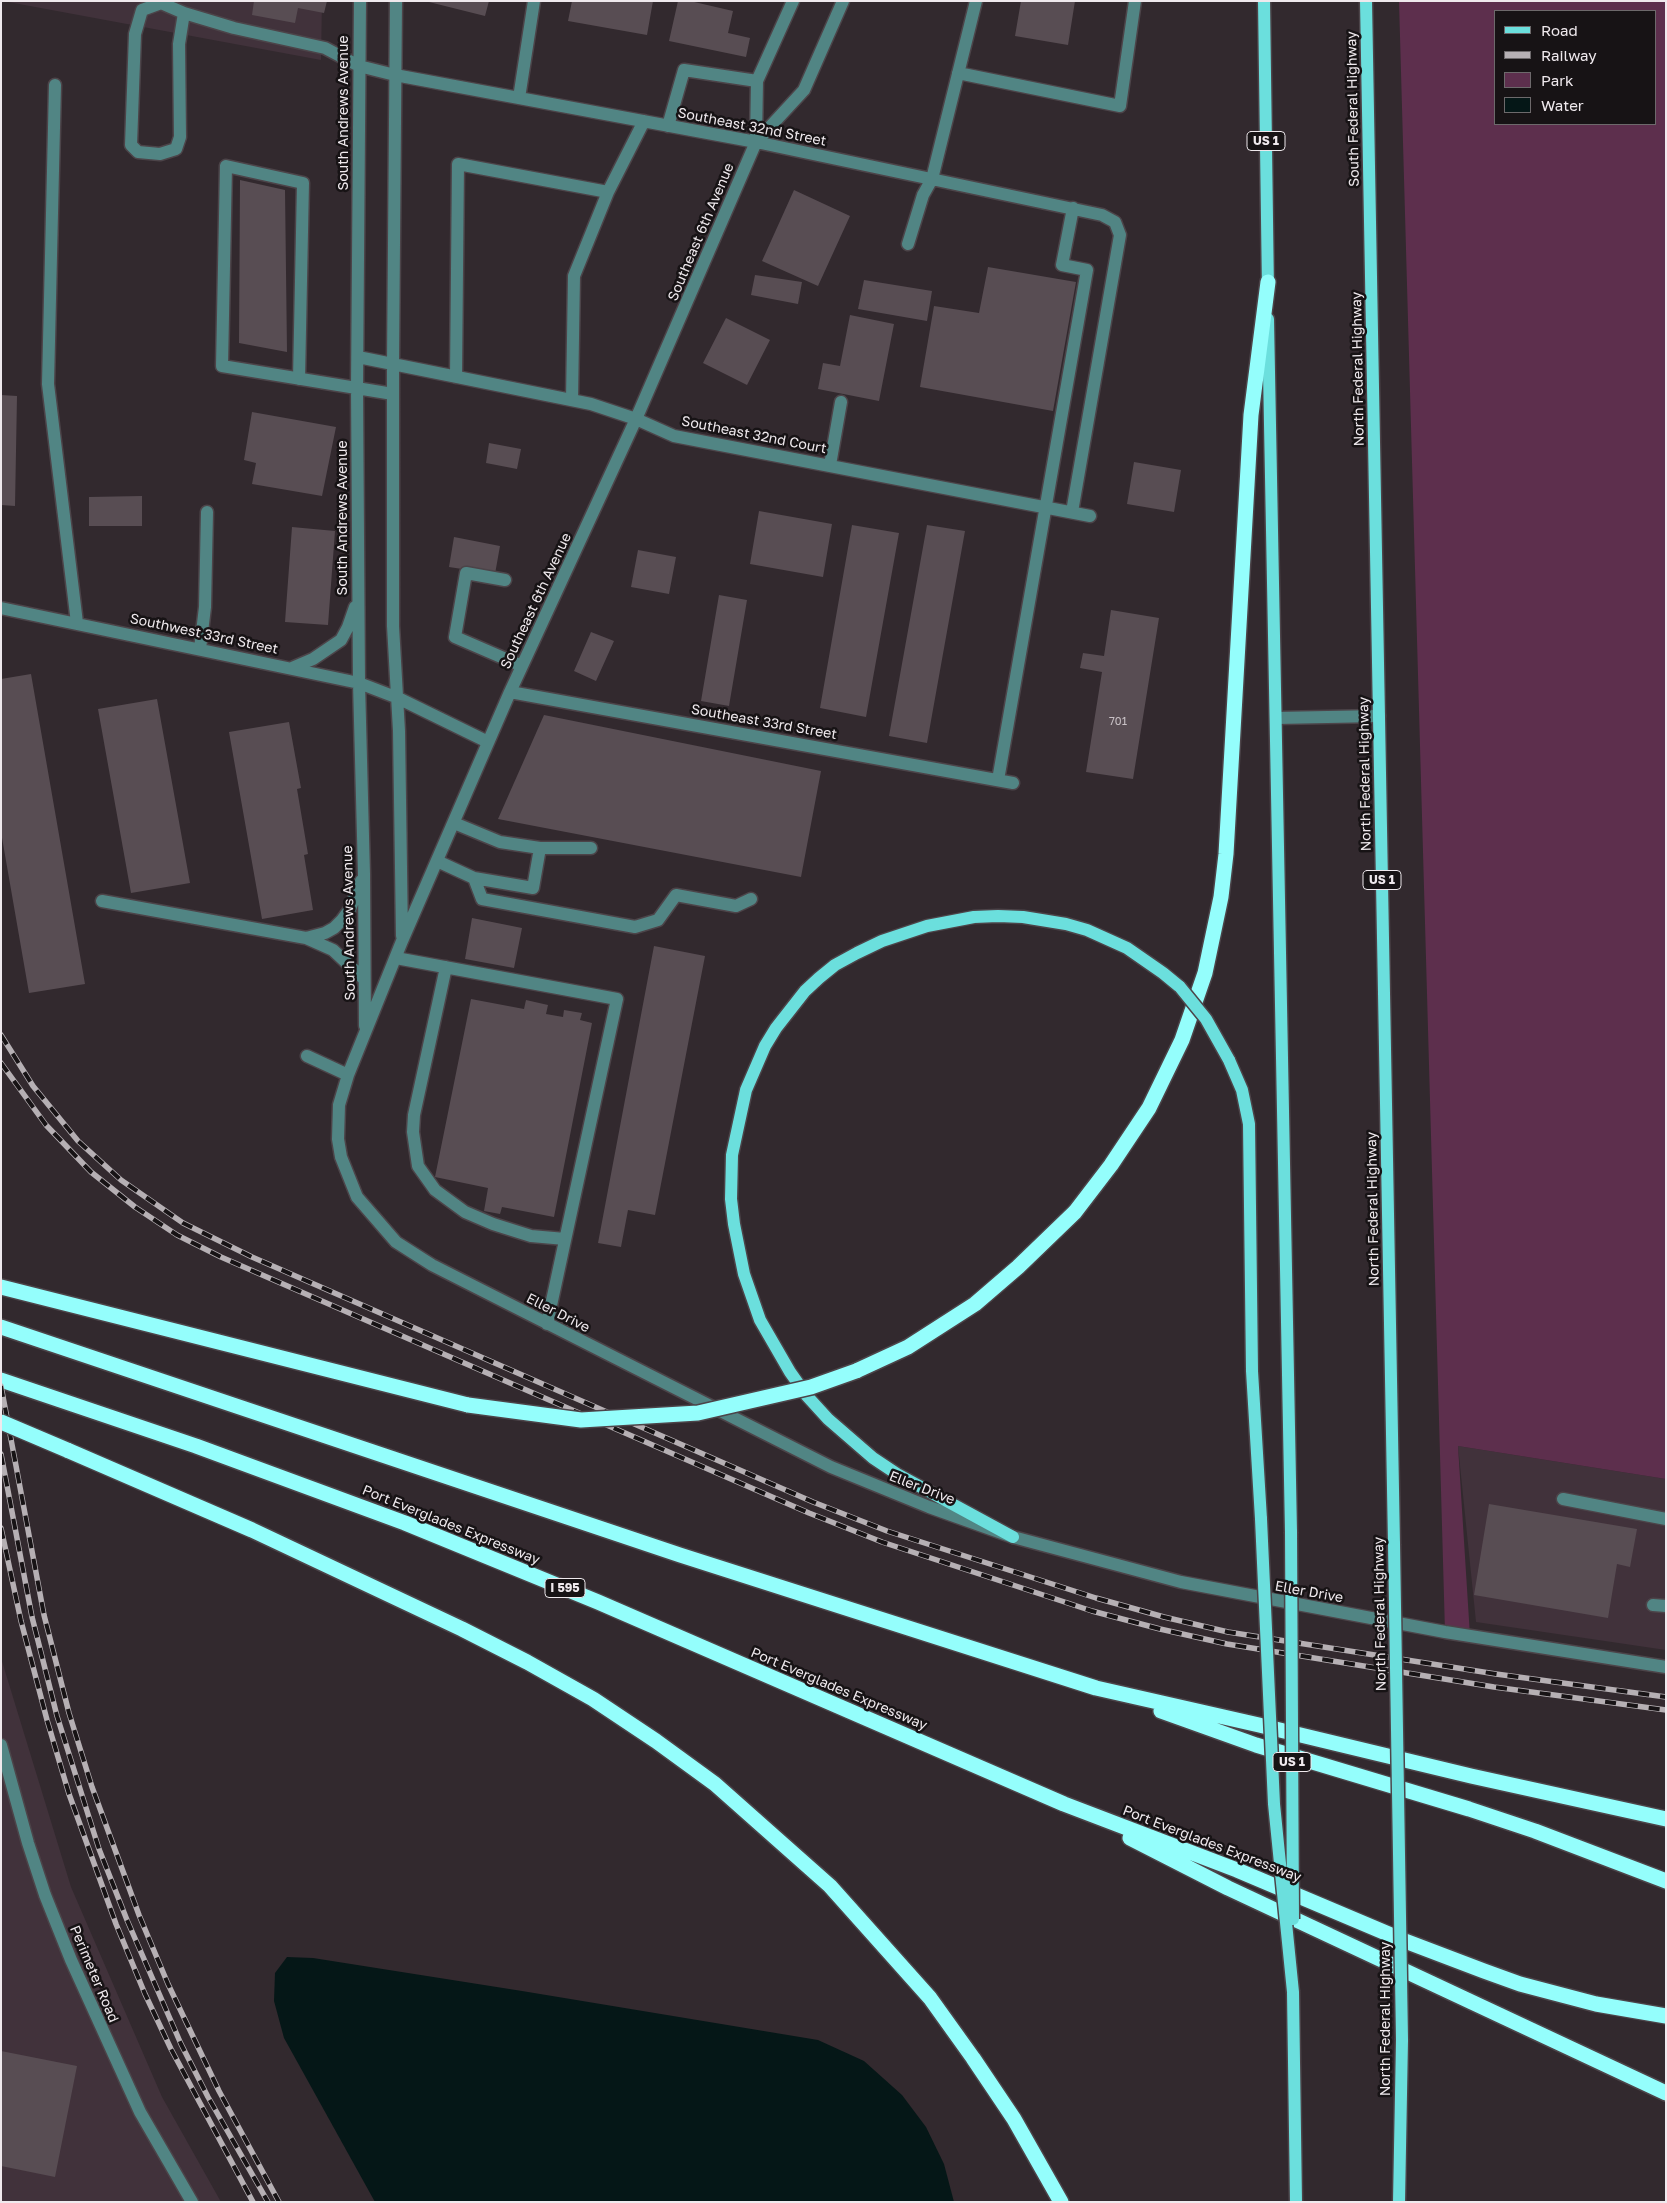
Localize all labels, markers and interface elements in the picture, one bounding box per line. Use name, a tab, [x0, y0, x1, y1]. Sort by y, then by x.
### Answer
legend	[1494, 10, 1657, 125]
text: Road	[1541, 21, 1578, 39]
street label: South Federal Highway	[1343, 31, 1363, 187]
street label: South Andrews Avenue	[336, 35, 352, 191]
text: Railway	[1541, 46, 1597, 64]
text: Park	[1541, 71, 1573, 89]
text: Water	[1541, 96, 1584, 114]
street label: Southeast 32nd Street	[676, 104, 828, 150]
road number: US 1	[1247, 132, 1285, 150]
street label: Southeast 6th Avenue	[664, 161, 738, 303]
street label: North Federal Highway	[1348, 291, 1368, 447]
street label: Southeast 32nd Court	[680, 413, 828, 457]
street label: South Andrews Avenue	[335, 440, 351, 596]
street label: Southeast 6th Avenue	[497, 530, 575, 672]
street label: Southwest 33rd Street	[128, 610, 280, 658]
street label: North Federal Highway	[1355, 696, 1375, 852]
street label: Southeast 33rd Street	[690, 701, 838, 743]
house number: 701	[1109, 715, 1127, 729]
street label: South Andrews Avenue	[339, 845, 359, 1001]
road number: US 1	[1363, 870, 1401, 890]
street label: North Federal Highway	[1363, 1131, 1383, 1287]
street label: Eller Drive	[523, 1290, 593, 1336]
street label: Eller Drive	[887, 1468, 957, 1508]
street label: Port Everglades Expressway	[360, 1482, 542, 1568]
street label: North Federal Highway	[1370, 1536, 1390, 1692]
street label: Eller Drive	[1274, 1578, 1344, 1606]
road number: I 595	[545, 1579, 585, 1598]
street label: Port Everglades Expressway	[748, 1644, 930, 1734]
road number: US 1	[1273, 1752, 1311, 1771]
street label: Port Everglades Expressway	[1120, 1802, 1304, 1886]
street label: Perimeter Road	[66, 1923, 122, 2025]
street label: North Federal Highway	[1378, 1942, 1394, 2096]

